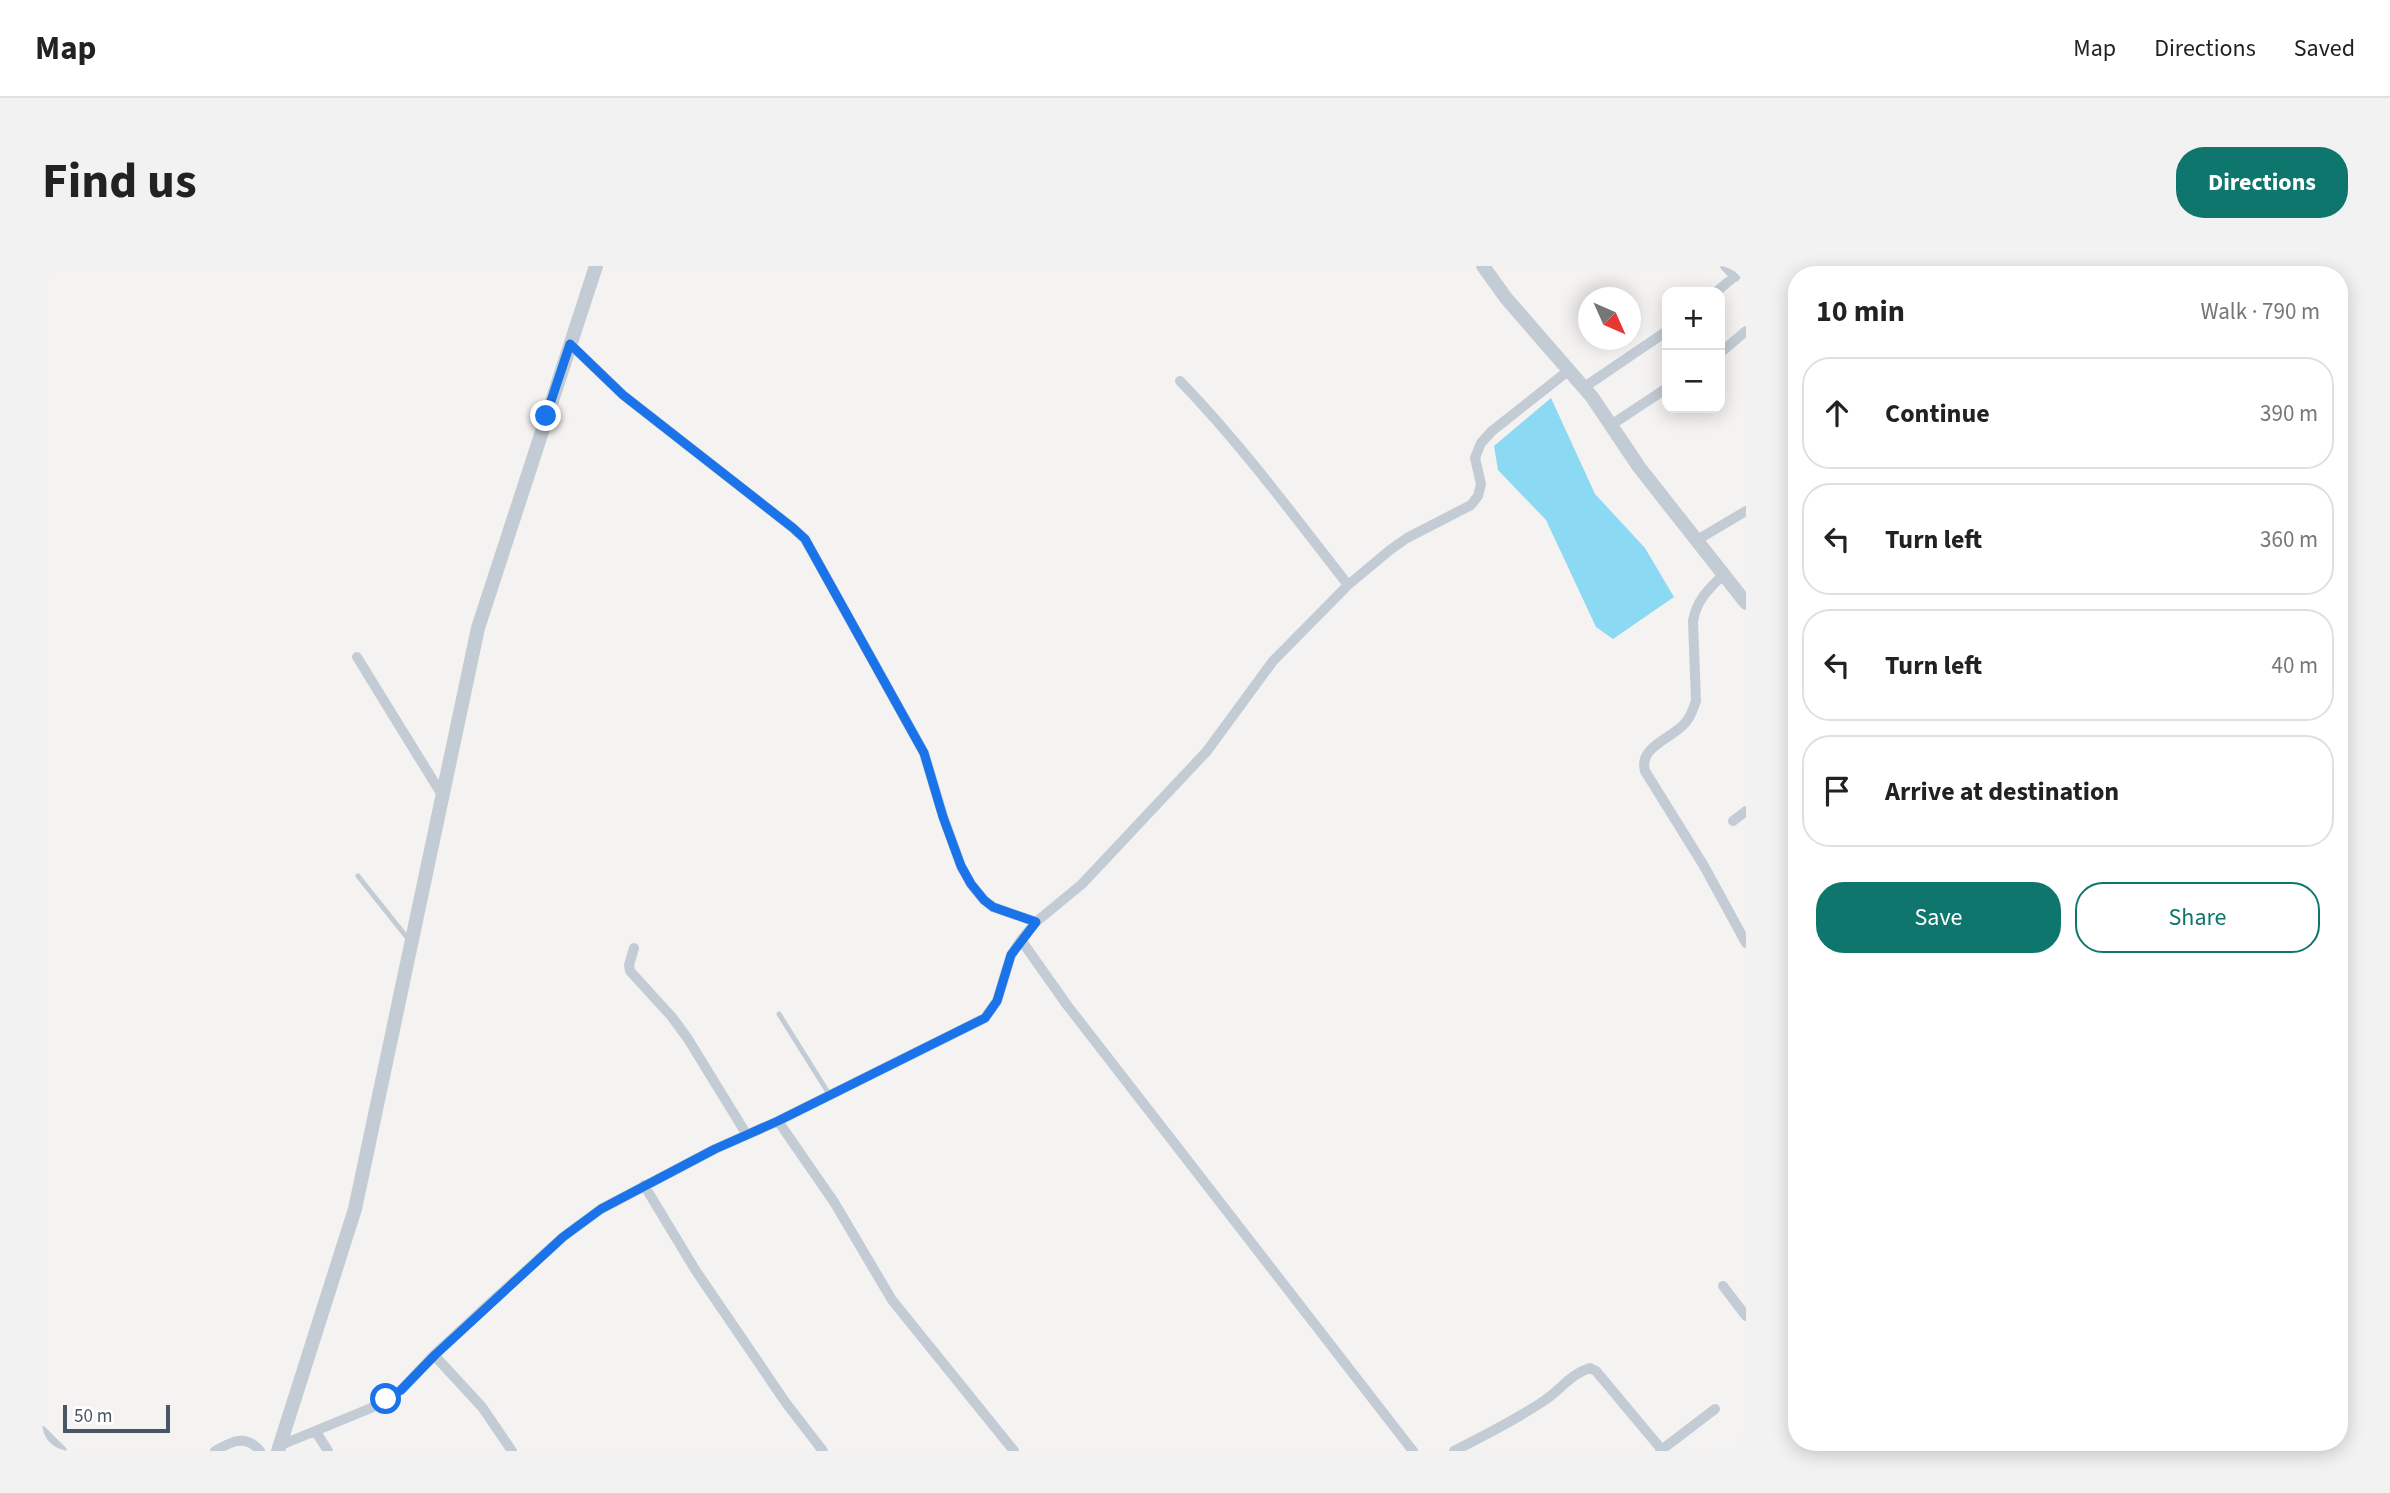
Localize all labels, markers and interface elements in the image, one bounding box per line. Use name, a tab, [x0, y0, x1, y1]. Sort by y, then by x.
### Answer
text: Map	[35, 25, 96, 72]
text: Map	[2073, 31, 2116, 66]
text: Directions	[2154, 31, 2256, 66]
text: Saved	[2294, 31, 2355, 66]
text: Find us	[42, 147, 197, 217]
button: Directions	[2176, 147, 2348, 218]
north arrow	[1578, 287, 1641, 350]
map controls	[1662, 287, 1725, 413]
button: +	[1662, 287, 1725, 350]
text: 10 min	[1816, 290, 1905, 333]
text: Walk · 790 m	[2201, 295, 2320, 328]
button: −	[1662, 350, 1725, 413]
icon: ahead	[1818, 394, 1856, 432]
text: Continue	[1885, 395, 1990, 432]
text: 390 m	[2260, 397, 2318, 430]
route end	[530, 400, 561, 431]
icon: left	[1818, 520, 1856, 558]
text: Turn left	[1885, 521, 1982, 558]
text: 360 m	[2260, 523, 2318, 556]
icon: left	[1818, 646, 1856, 684]
text: Turn left	[1885, 647, 1982, 684]
text: 40 m	[2271, 649, 2318, 682]
icon: arrive	[1818, 772, 1856, 810]
text: Arrive at destination	[1885, 773, 2119, 810]
button: Save	[1816, 882, 2061, 953]
button: Share	[2075, 882, 2320, 953]
route start	[370, 1383, 401, 1414]
scale bar	[63, 1402, 170, 1434]
text: 50 m	[74, 1403, 112, 1430]

